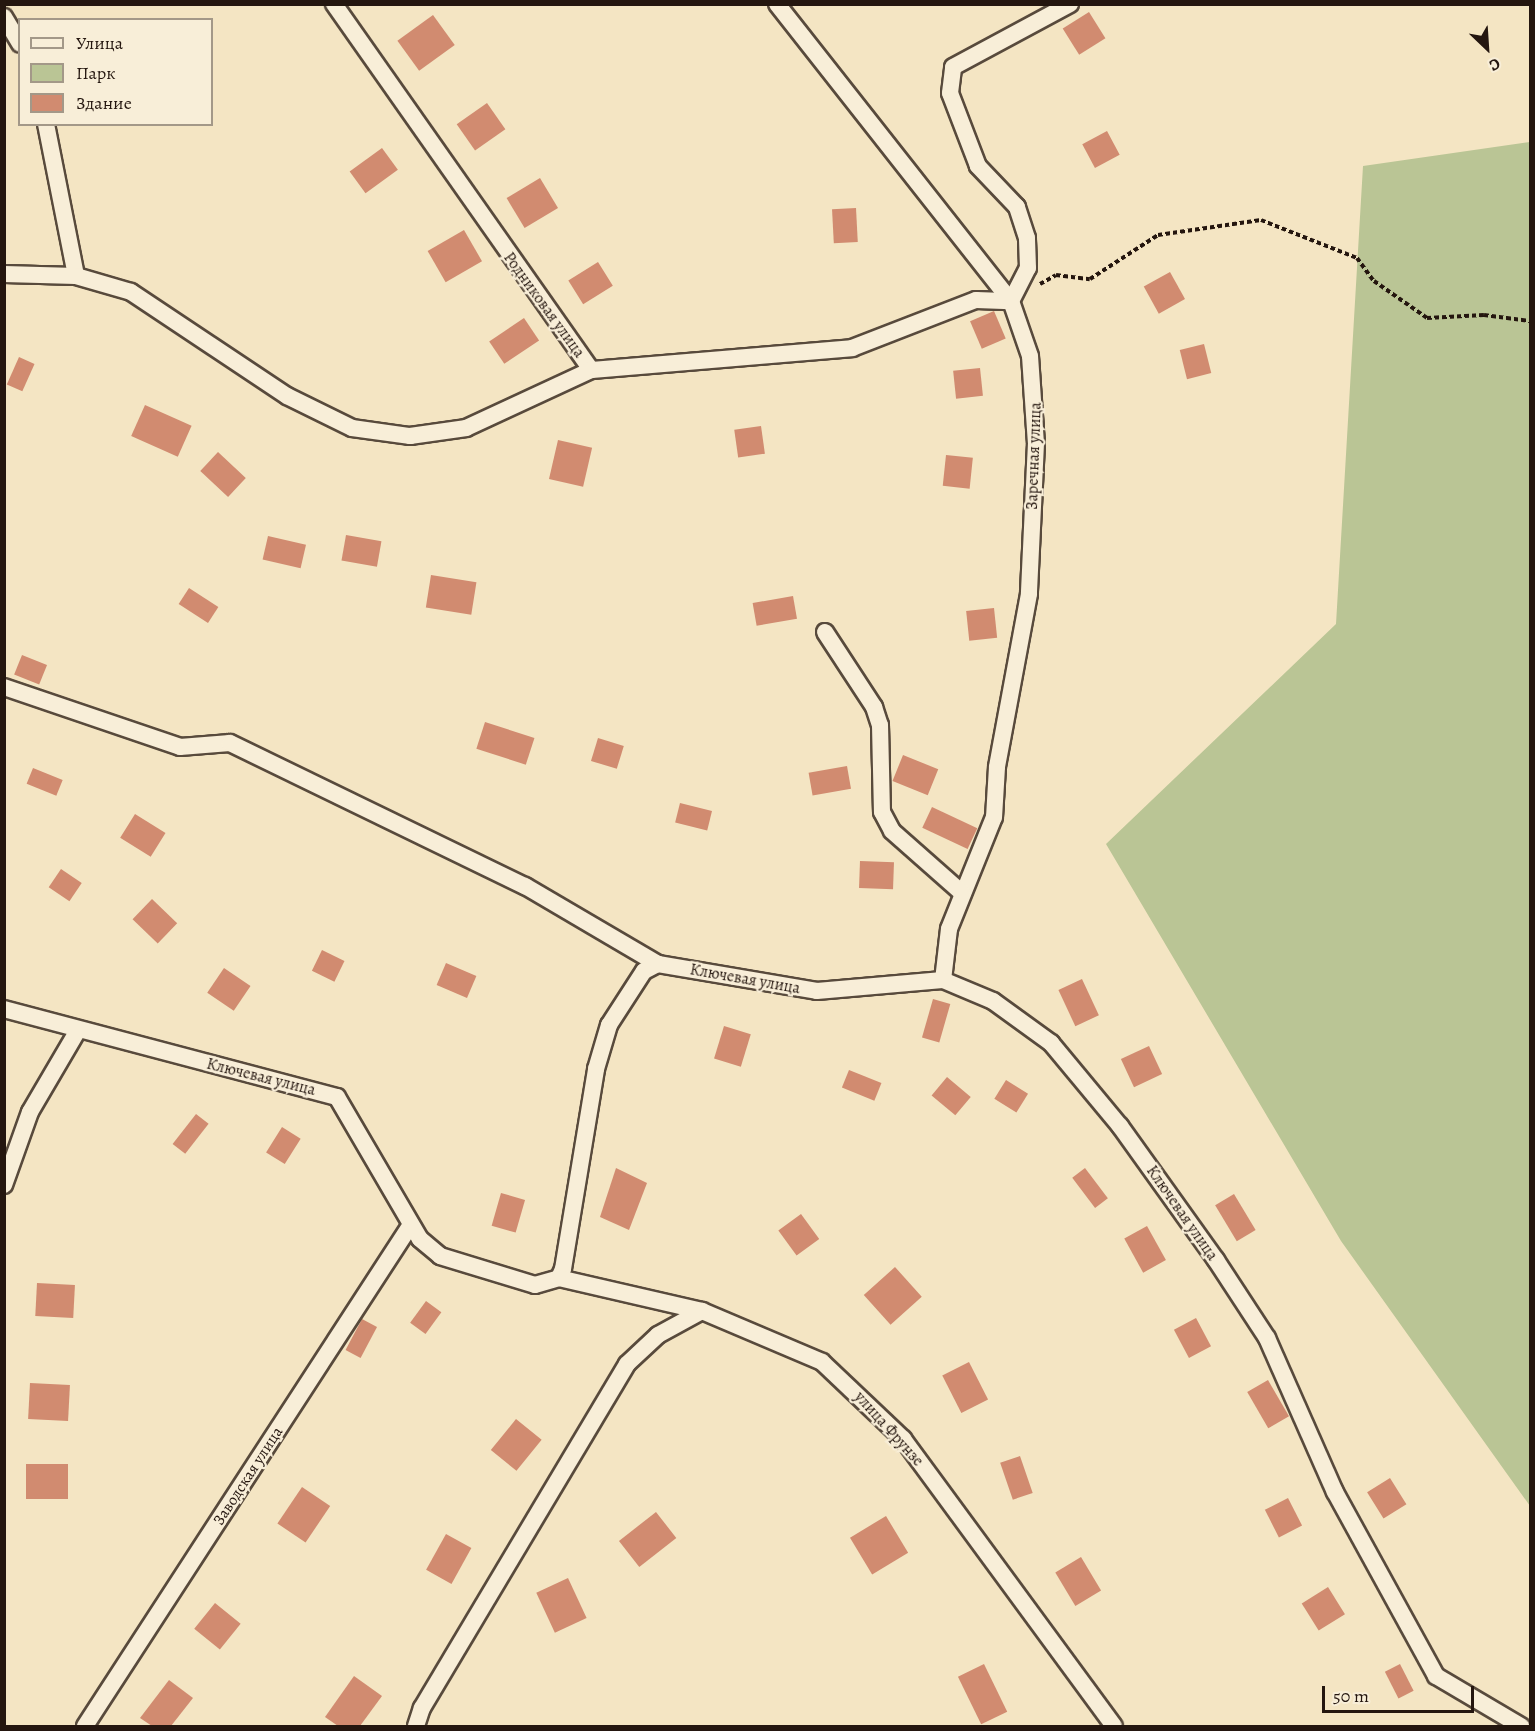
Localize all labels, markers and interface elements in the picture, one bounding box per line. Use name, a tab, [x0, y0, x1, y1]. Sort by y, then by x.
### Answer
legend	[18, 18, 213, 126]
north arrow	[1457, 18, 1517, 78]
text: Улица	[76, 31, 123, 55]
text: С	[1485, 52, 1504, 76]
text: Парк	[76, 61, 116, 85]
text: Здание	[76, 91, 132, 115]
street label: Родниковая улица	[499, 249, 589, 361]
street label: Заречная улица	[1023, 402, 1045, 510]
street label: Ключевая улица	[688, 960, 802, 998]
street label: Ключевая улица	[205, 1054, 317, 1100]
street label: Ключевая улица	[1142, 1162, 1222, 1264]
street label: улица Фрунзе	[850, 1388, 928, 1470]
street label: Заводская улица	[209, 1423, 287, 1529]
scale bar	[1325, 1674, 1476, 1712]
text: 50 m	[1333, 1684, 1369, 1708]

